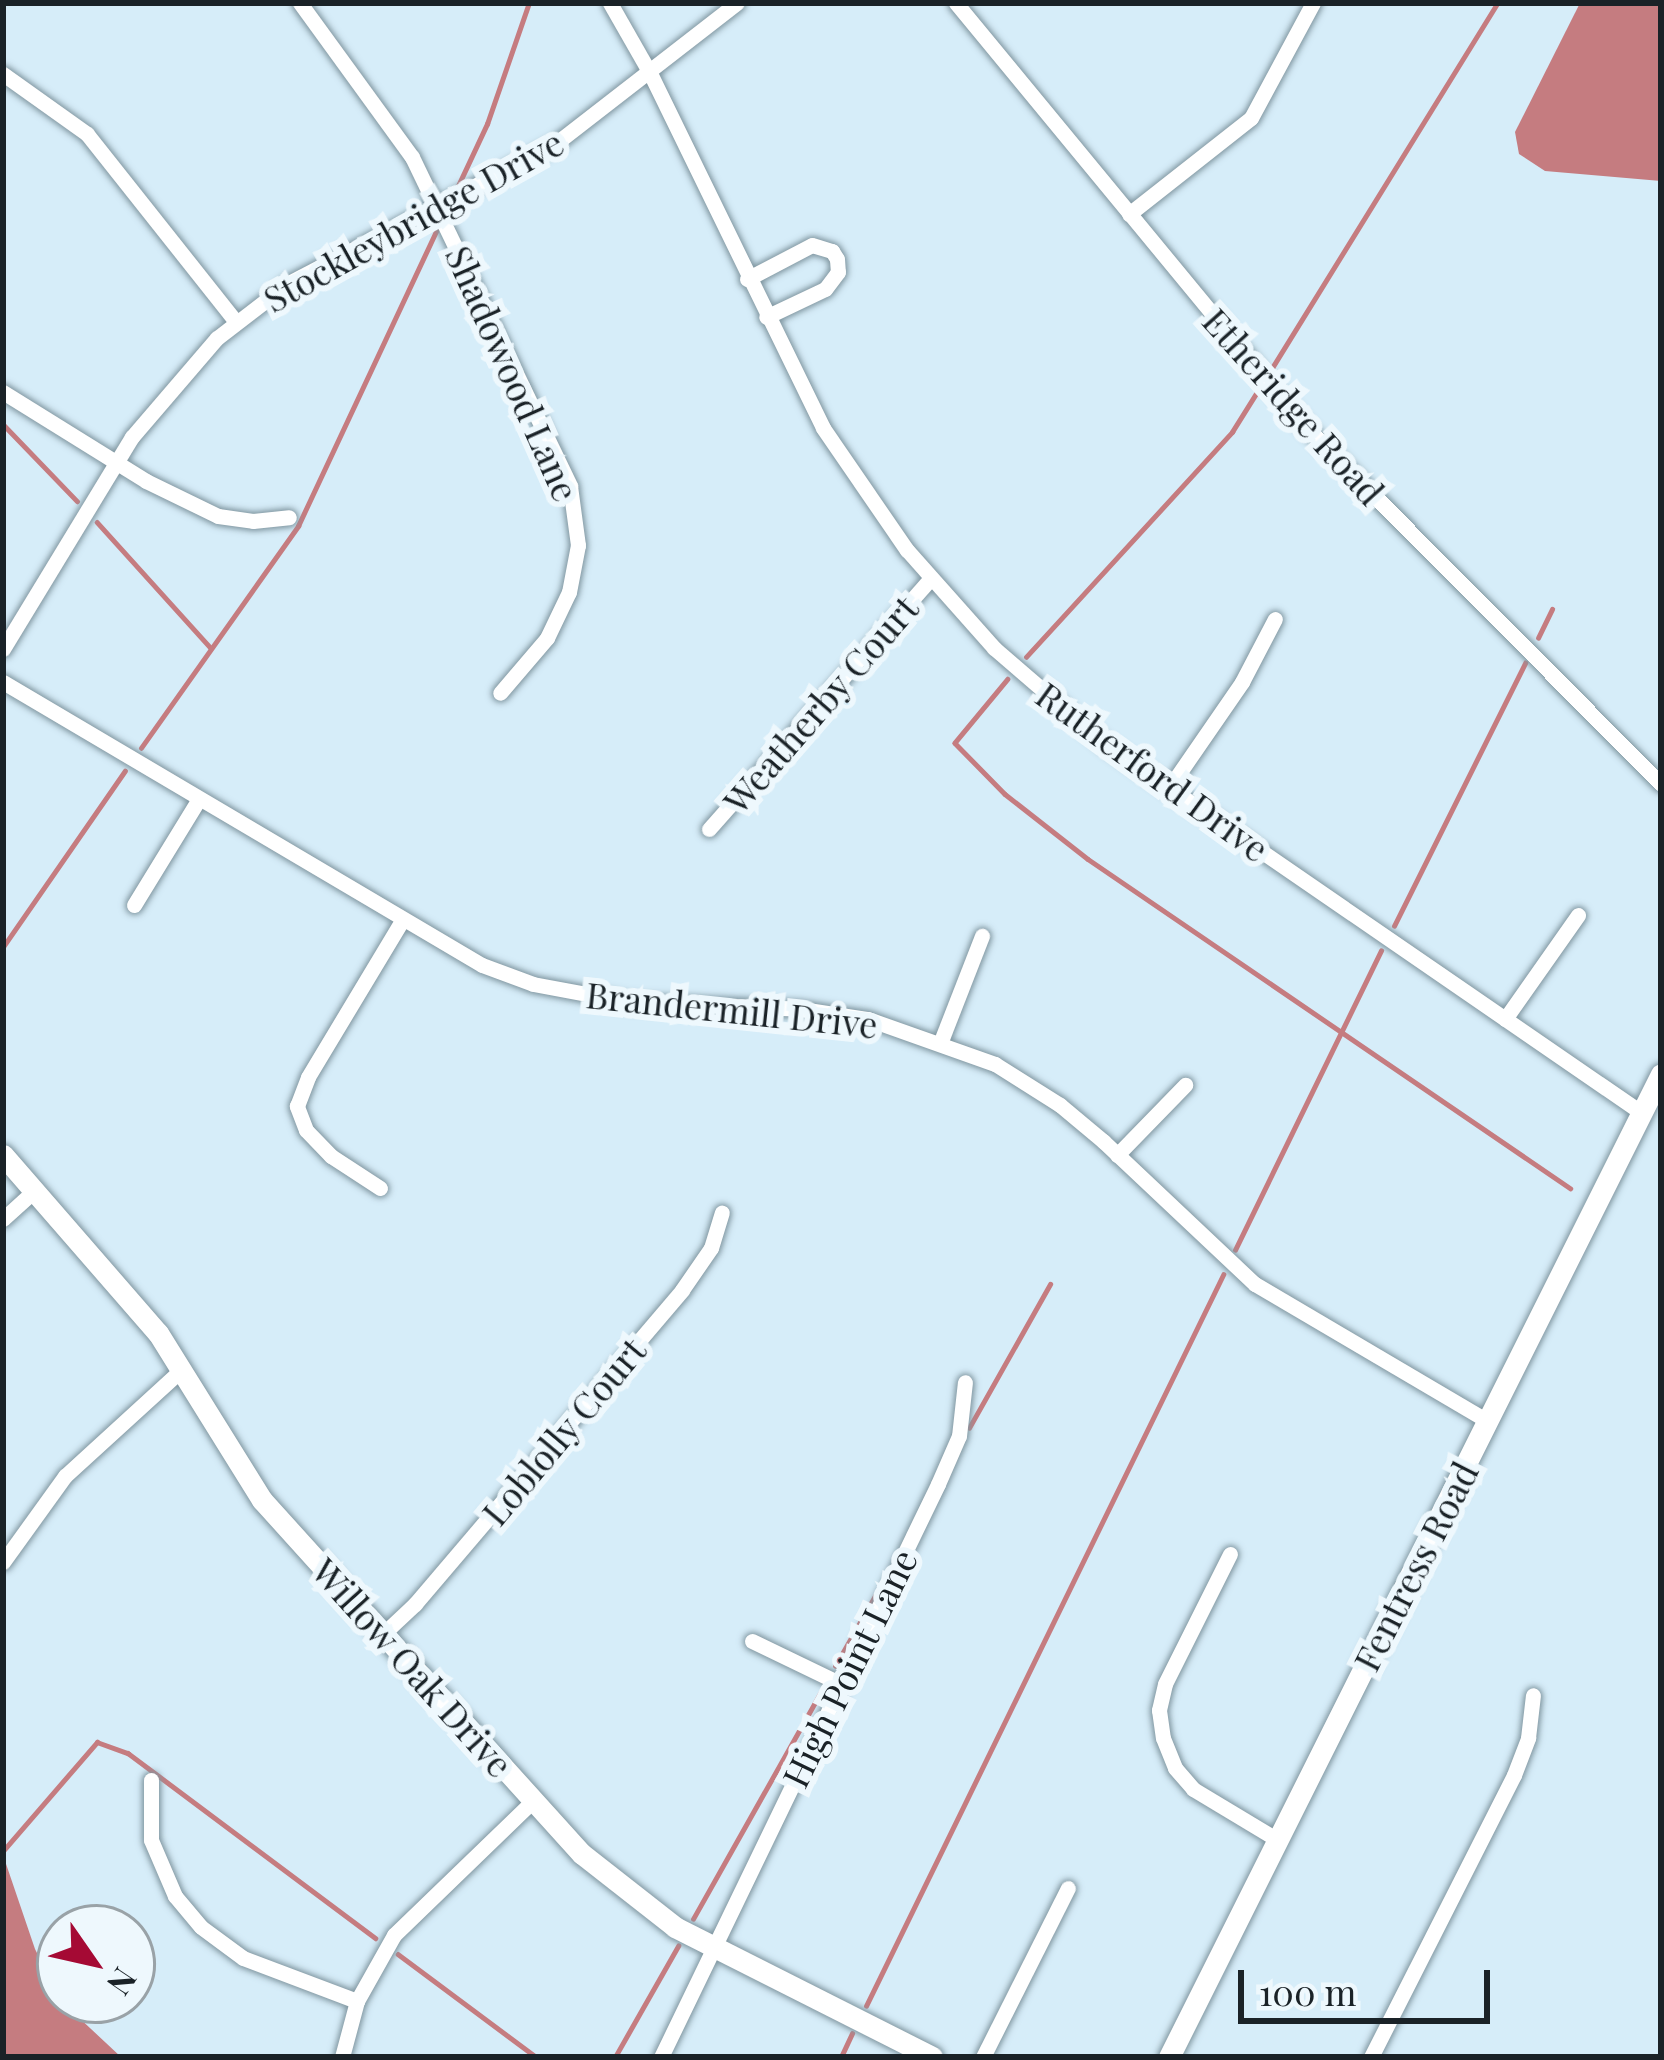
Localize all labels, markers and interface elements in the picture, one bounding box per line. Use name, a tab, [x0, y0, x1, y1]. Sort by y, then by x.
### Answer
street label: Stockleybridge Drive	[256, 120, 570, 320]
street label: Shadowood Lane	[437, 239, 589, 507]
street label: Etheridge Road	[1195, 299, 1393, 513]
street label: Weatherby Court	[714, 586, 926, 822]
street label: Rutherford Drive	[1028, 672, 1278, 870]
street label: Brandermill Drive	[584, 972, 880, 1046]
street label: Loblolly Court	[472, 1328, 654, 1534]
street label: Fentress Road	[1344, 1454, 1486, 1678]
street label: High Point Lane	[773, 1542, 925, 1794]
street label: Willow Oak Drive	[303, 1548, 523, 1786]
north arrow	[36, 1904, 156, 2024]
scale bar	[1244, 1946, 1496, 2020]
text: N	[98, 1960, 148, 2005]
text: 100 m	[1259, 1967, 1356, 2015]

